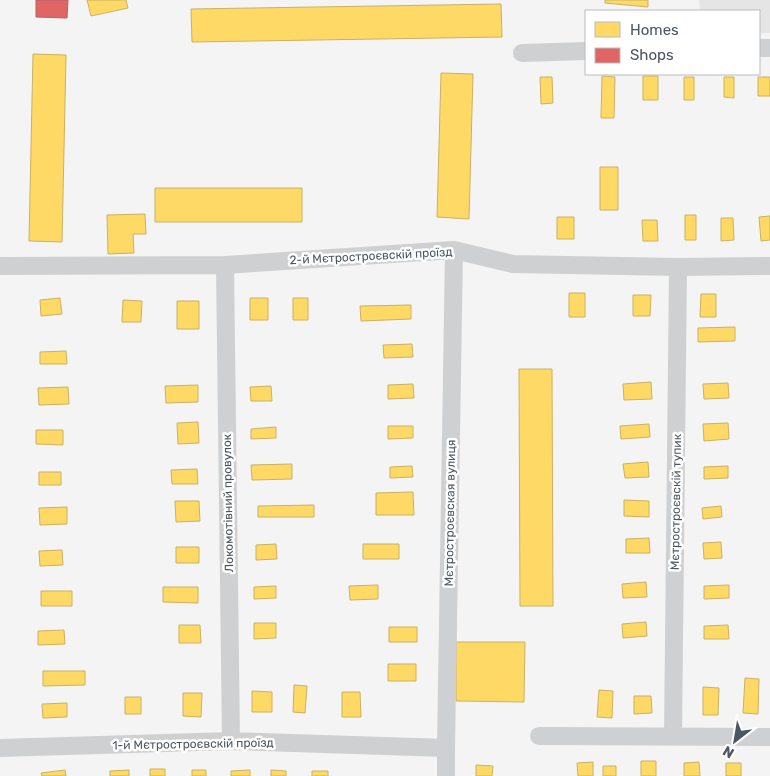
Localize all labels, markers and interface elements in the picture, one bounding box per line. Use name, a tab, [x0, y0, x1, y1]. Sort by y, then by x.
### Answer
legend	[585, 10, 760, 75]
text: Homes	[630, 21, 679, 39]
text: Shops	[630, 46, 674, 64]
street label: 2-й Мєтростроєвскій проїзд	[289, 245, 453, 267]
street label: Локомотівний провулок	[220, 433, 236, 572]
street label: Мєтростроєвскій тупик	[668, 433, 684, 570]
street label: Мєтростроєвская вулиця	[442, 439, 458, 587]
north arrow	[710, 716, 760, 766]
street label: 1-й Мєтростроєвскій проїзд	[112, 736, 274, 752]
text: N	[720, 742, 737, 762]

